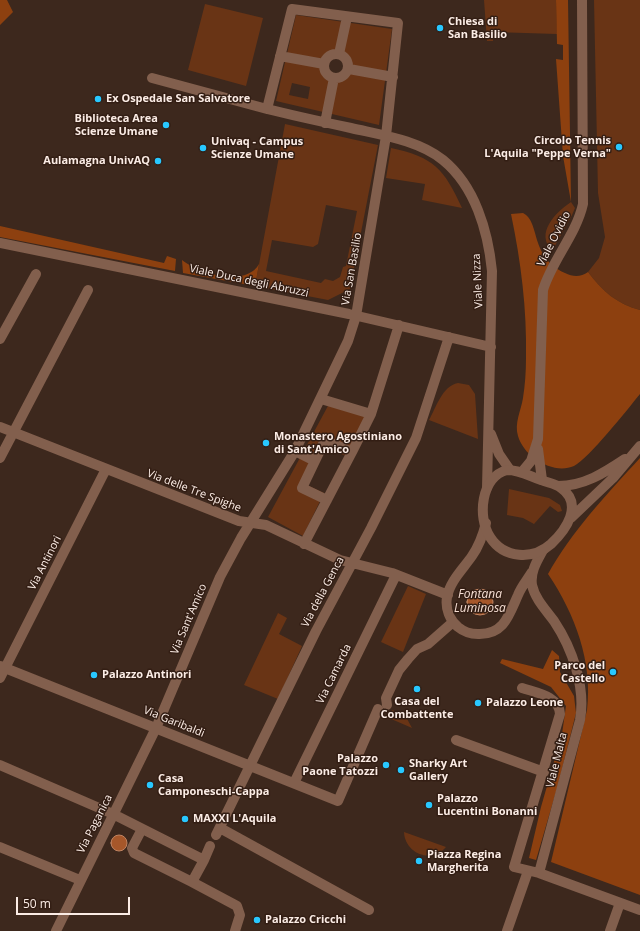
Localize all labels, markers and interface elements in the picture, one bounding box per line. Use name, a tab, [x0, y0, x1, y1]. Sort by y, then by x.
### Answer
place label: Chiesa di San Basilio	[448, 15, 507, 41]
marker: Chiesa di San Basilio	[435, 23, 445, 33]
place label: Ex Ospedale San Salvatore	[106, 92, 250, 106]
marker: Ex Ospedale San Salvatore	[93, 94, 103, 104]
place label: Biblioteca Area Scienze Umane	[75, 112, 158, 138]
marker: Biblioteca Area Scienze Umane	[161, 120, 171, 130]
place label: Circolo Tennis L'Aquila "Peppe Verna"	[484, 134, 611, 160]
place label: Univaq - Campus Scienze Umane	[211, 135, 303, 161]
marker: Circolo Tennis L'Aquila "Peppe Verna"	[614, 142, 624, 152]
marker: Univaq - Campus Scienze Umane	[198, 143, 208, 153]
place label: Aulamagna UnivAQ	[43, 154, 150, 168]
marker: Aulamagna UnivAQ	[153, 156, 163, 166]
street label: Viale Ovidio	[534, 209, 574, 269]
street label: Via San Basilio	[339, 232, 365, 306]
street label: Viale Nizza	[470, 253, 486, 309]
street label: Viale Duca degli Abruzzi	[188, 262, 310, 300]
place label: Monastero Agostiniano di Sant'Amico	[274, 430, 402, 456]
marker: Monastero Agostiniano di Sant'Amico	[261, 438, 271, 448]
street label: Via delle Tre Spighe	[145, 467, 243, 515]
street label: Via Antinori	[26, 534, 64, 592]
street label: Via della Genca	[299, 554, 347, 630]
street label: Via Sant'Amico	[168, 582, 210, 656]
water label: Fontana Luminosa	[454, 588, 506, 616]
street label: Via Camarda	[314, 642, 354, 706]
place label: Parco del Castello	[554, 659, 605, 685]
marker: Parco del Castello	[608, 667, 618, 677]
place label: Palazzo Antinori	[102, 668, 191, 682]
marker: Palazzo Antinori	[89, 670, 99, 680]
marker: Casa del Combattente	[412, 684, 422, 694]
place label: Casa del Combattente	[381, 695, 453, 721]
place label: Palazzo Leone	[486, 696, 563, 710]
marker: Palazzo Leone	[473, 698, 483, 708]
street label: Via Garibaldi	[141, 704, 207, 740]
street label: Viale Malta	[544, 731, 570, 789]
place label: Palazzo Paone Tatozzi	[302, 752, 378, 778]
place label: Sharky Art Gallery	[409, 757, 467, 783]
marker: Palazzo Paone Tatozzi	[381, 760, 391, 770]
marker: Sharky Art Gallery	[396, 765, 406, 775]
place label: Casa Camponeschi-Cappa	[158, 772, 269, 798]
marker: Casa Camponeschi-Cappa	[145, 780, 155, 790]
street label: Via Paganica	[75, 792, 115, 856]
place label: Palazzo Lucentini Bonanni	[437, 792, 537, 818]
marker: Palazzo Lucentini Bonanni	[424, 800, 434, 810]
place label: MAXXI L'Aquila	[193, 812, 276, 826]
marker: MAXXI L'Aquila	[180, 814, 190, 824]
place label: Piazza Regina Margherita	[427, 848, 501, 874]
marker: Piazza Regina Margherita	[414, 856, 424, 866]
scale bar	[18, 889, 132, 915]
text: 50 m	[23, 895, 51, 912]
place label: Palazzo Cricchi	[265, 913, 346, 927]
marker: Palazzo Cricchi	[252, 915, 262, 925]

